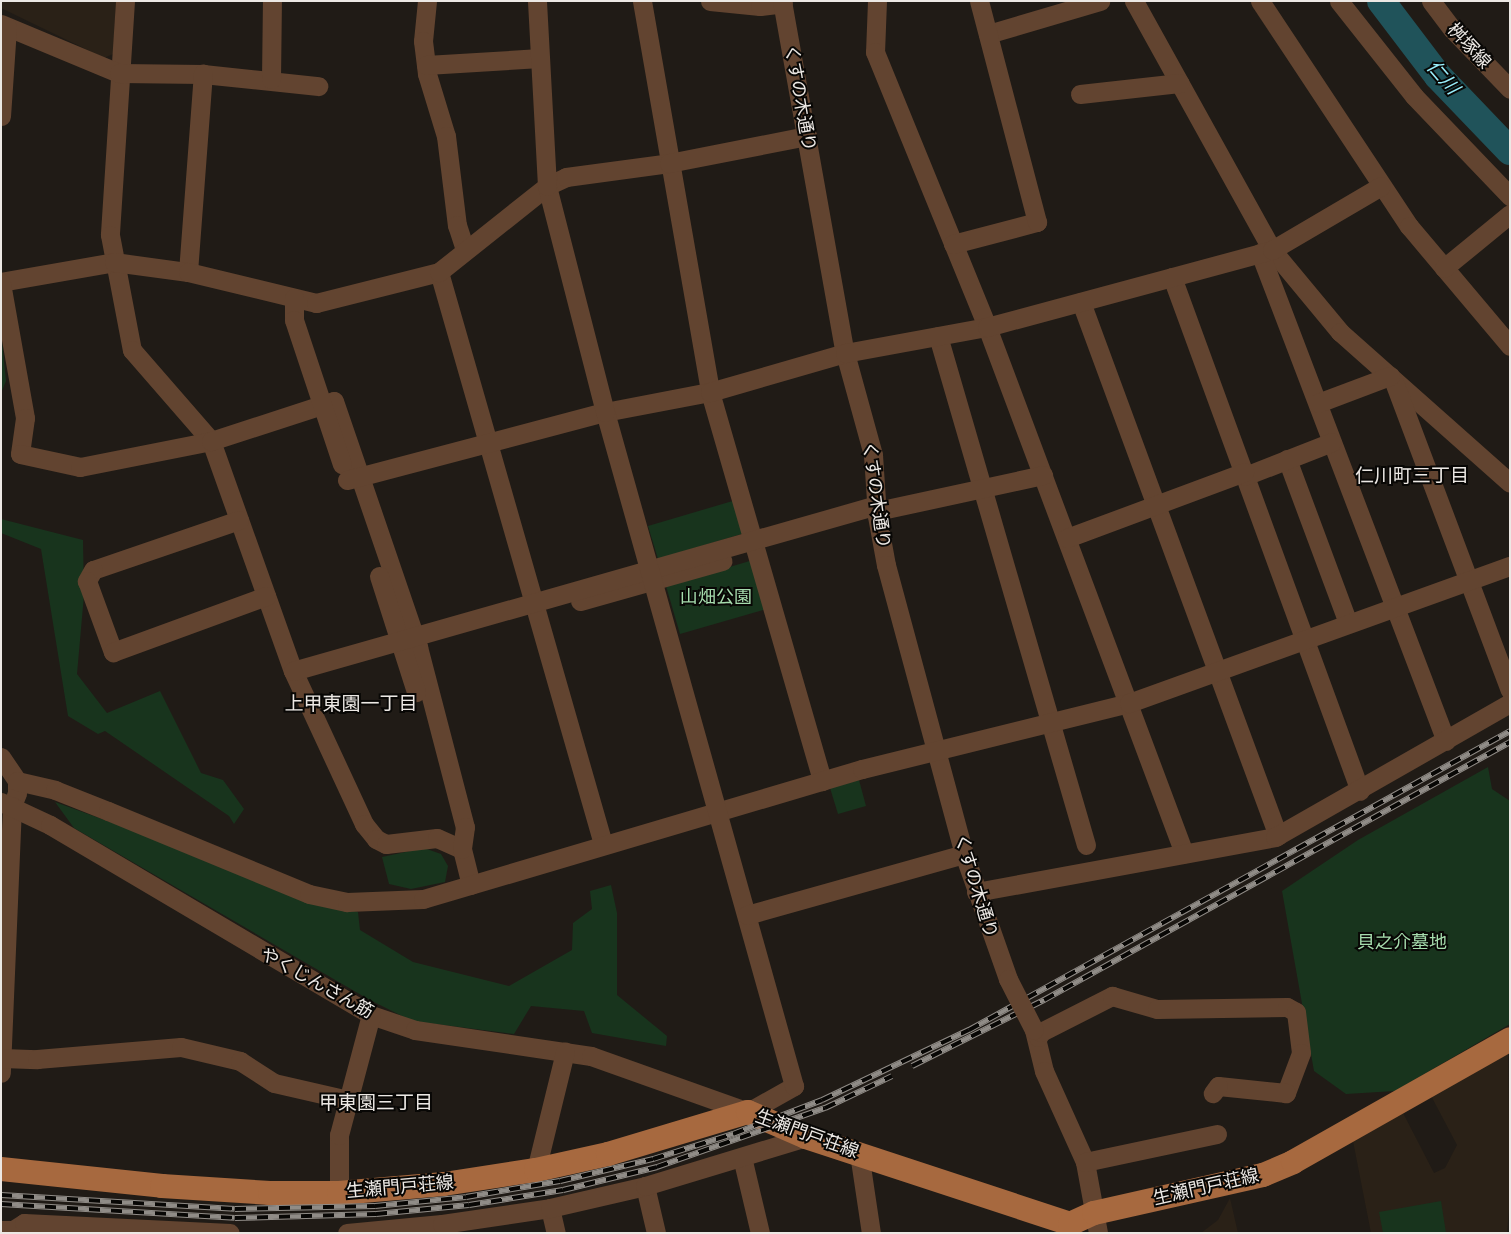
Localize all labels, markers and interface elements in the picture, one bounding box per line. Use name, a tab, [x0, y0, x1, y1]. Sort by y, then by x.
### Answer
street label: 桝塚線	[1443, 19, 1495, 73]
street label: くすの木通り	[780, 43, 820, 153]
water label: 仁川	[1421, 56, 1463, 100]
street label: くすの木通り	[858, 440, 894, 550]
district label: 仁川町三丁目	[1355, 466, 1469, 488]
park label: 山畑公園	[680, 586, 752, 608]
district label: 上甲東園一丁目	[285, 694, 417, 716]
street label: くすの木通り	[950, 831, 1002, 941]
park label: 貝之介墓地	[1357, 931, 1447, 953]
street label: やくじんさん筋	[257, 943, 377, 1023]
district label: 甲東園三丁目	[319, 1093, 433, 1115]
street label: 生瀬門戸荘線	[753, 1105, 861, 1163]
street label: 生瀬門戸荘線	[1151, 1164, 1261, 1210]
street label: 生瀬門戸荘線	[345, 1172, 455, 1202]

